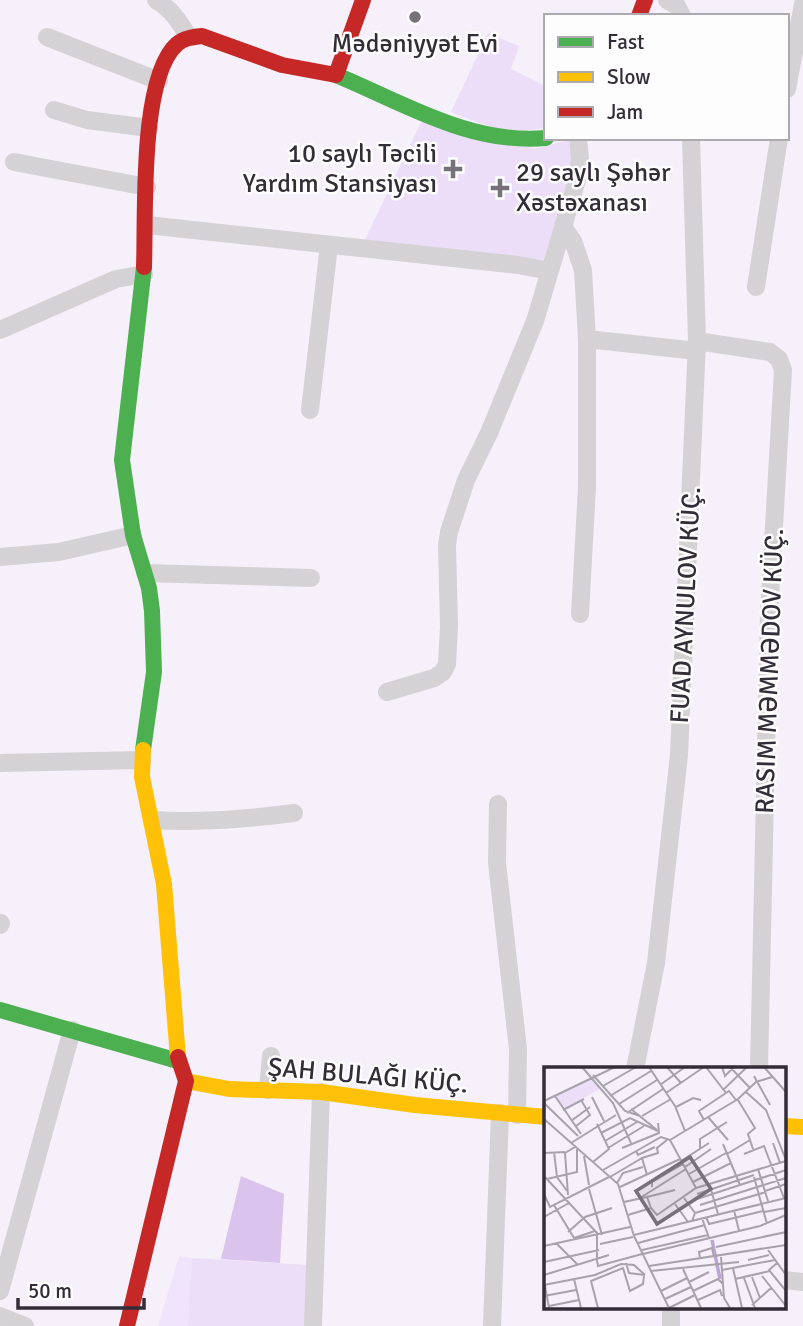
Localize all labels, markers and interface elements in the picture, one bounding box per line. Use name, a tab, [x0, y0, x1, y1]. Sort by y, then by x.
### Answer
marker: Mədəniyyət Evi	[407, 9, 423, 25]
legend	[544, 14, 789, 140]
place label: Mədəniyyət Evi	[332, 28, 498, 60]
text: Fast	[607, 29, 644, 55]
text: Slow	[607, 64, 651, 90]
text: Jam	[607, 99, 643, 125]
place label: 10 saylı Təcili Yardım Stansiyası	[243, 138, 437, 200]
place label: 29 saylı Şəhər Xəstəxanası	[516, 157, 671, 219]
marker: 10 saylı Təcili Yardım Stansiyası	[443, 159, 463, 179]
marker: 29 saylı Şəhər Xəstəxanası	[490, 178, 510, 198]
street label: FUAD AYNULOV KÜÇ.	[664, 486, 708, 724]
street label: RASIM MƏMMƏDOV KÜÇ.	[749, 528, 791, 814]
street label: ŞAH BULAĞI KÜÇ.	[267, 1051, 469, 1101]
inset map	[544, 1067, 786, 1308]
scale bar	[18, 1266, 144, 1310]
text: 50 m	[28, 1278, 72, 1304]

